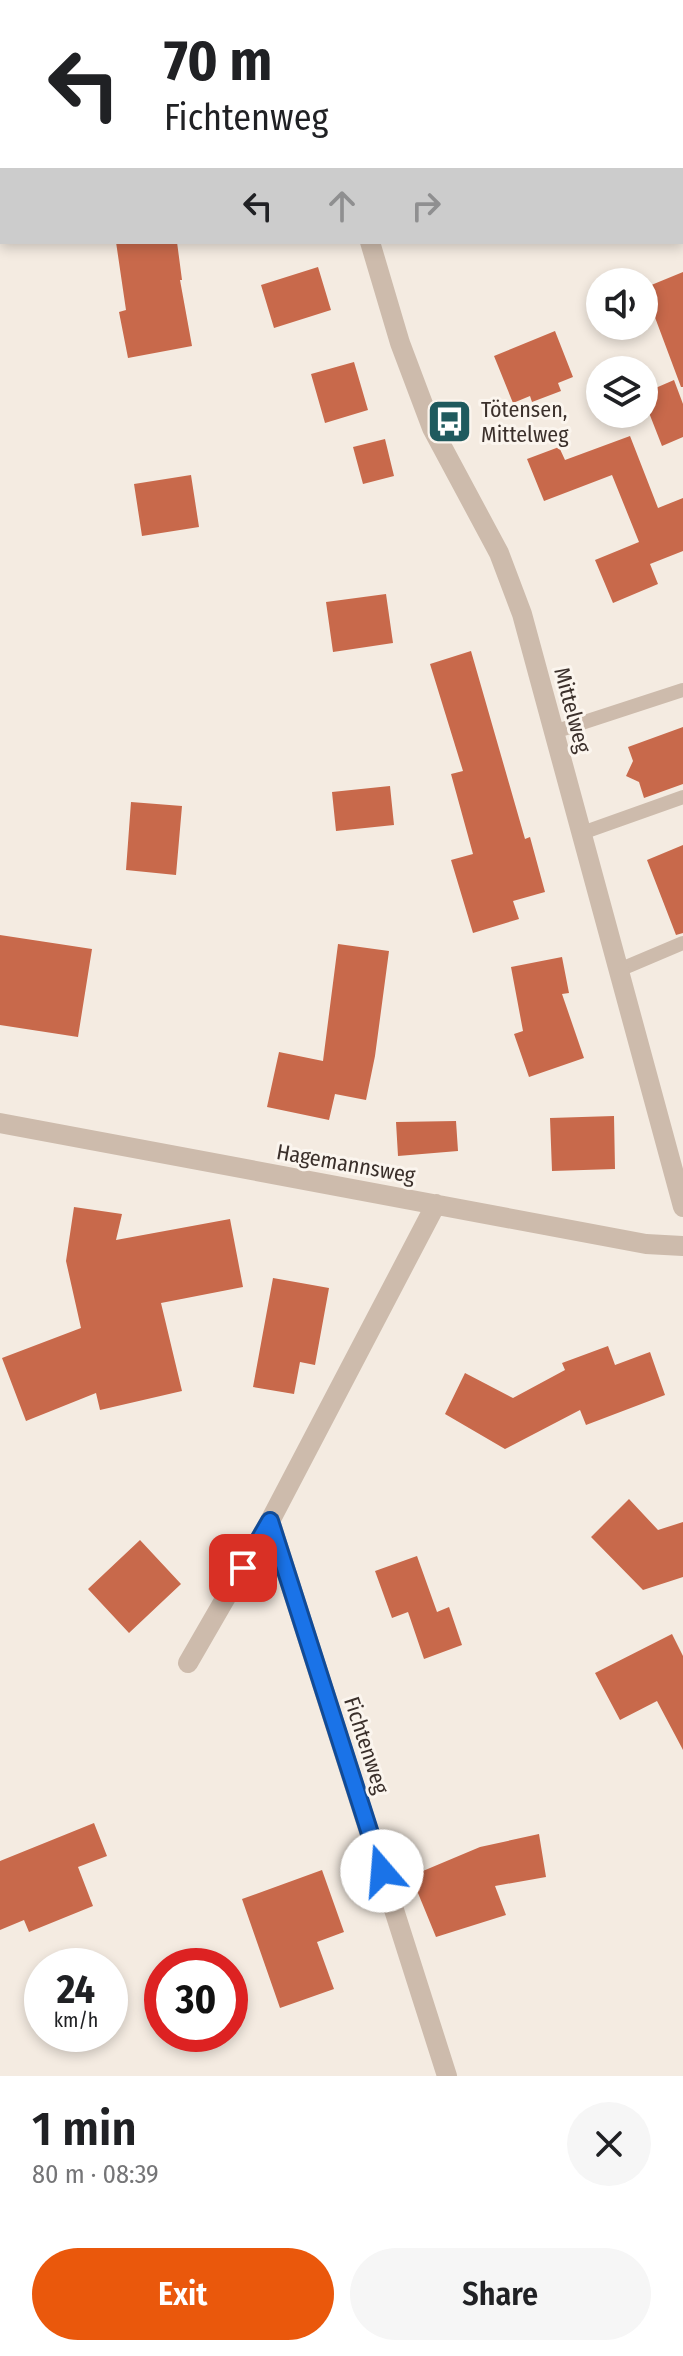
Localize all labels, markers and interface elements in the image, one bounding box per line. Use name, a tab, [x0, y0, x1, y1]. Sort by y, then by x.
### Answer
text: 70 m	[164, 28, 272, 95]
icon: left	[32, 32, 136, 136]
text: Fichtenweg	[164, 96, 328, 140]
icon: left	[236, 184, 280, 228]
icon: ahead	[320, 184, 364, 228]
icon: right	[404, 184, 448, 228]
map controls	[586, 268, 658, 428]
button: sound	[586, 268, 658, 340]
button: layers	[586, 356, 658, 428]
place label: Tötensen, Mittelweg	[481, 396, 569, 448]
bus stop icon: Tötensen, Mittelweg	[426, 398, 474, 446]
street label: Mittelweg	[548, 664, 597, 757]
street label: Hagemannsweg	[274, 1138, 418, 1189]
pin	[209, 1534, 277, 1602]
icon: arrive	[221, 1546, 265, 1590]
street label: Fichtenweg	[338, 1693, 395, 1798]
position arrow	[340, 1829, 424, 1913]
speed limit sign: 30	[144, 1948, 248, 2052]
text: 24	[57, 1966, 95, 2014]
text: km/h	[54, 2008, 98, 2032]
text: 1 min	[32, 2100, 137, 2158]
button: close	[567, 2102, 651, 2186]
text: 80 m · 08:39	[32, 2159, 159, 2190]
button: Exit	[32, 2248, 334, 2340]
button: Share	[350, 2248, 651, 2340]

